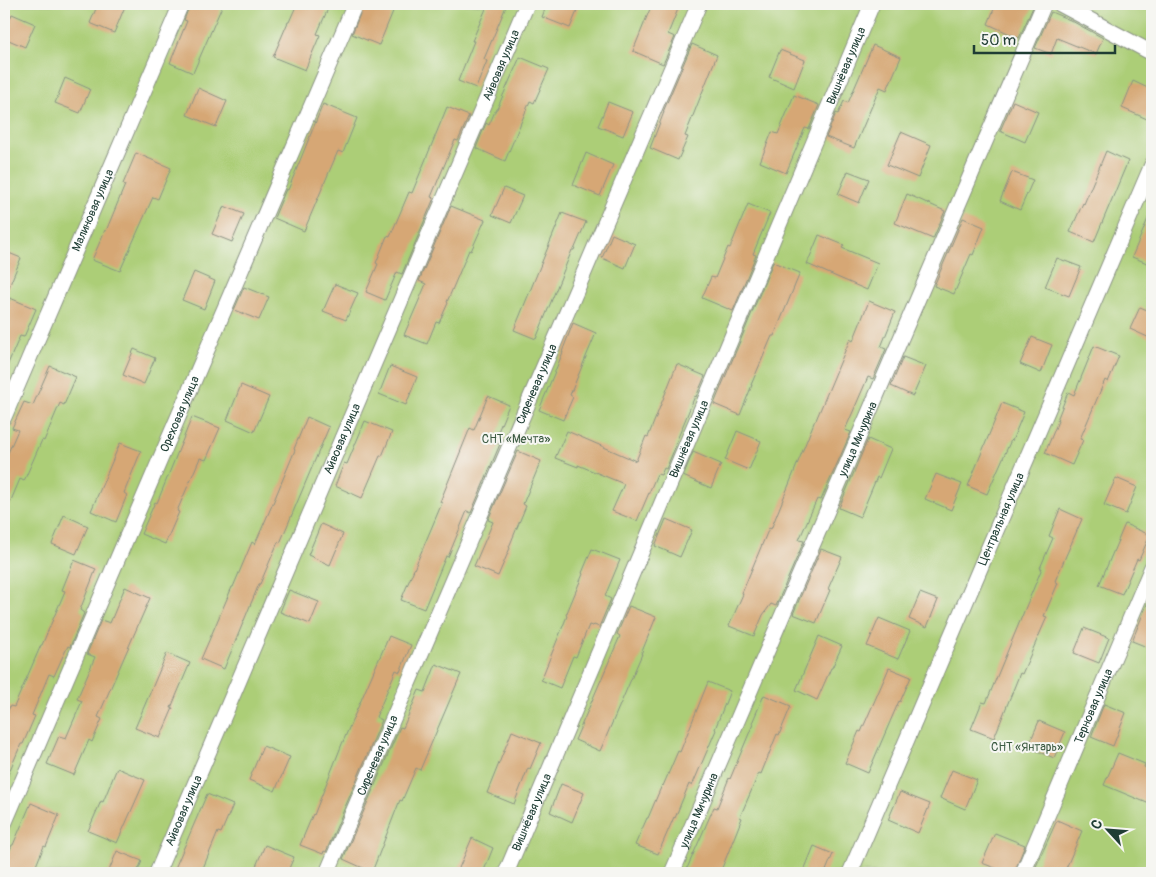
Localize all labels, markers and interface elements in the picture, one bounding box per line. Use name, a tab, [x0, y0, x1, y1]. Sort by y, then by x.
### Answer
scale bar	[974, 22, 1115, 54]
street label: Вишнёвая улица	[824, 24, 870, 107]
street label: Айвовая улица	[480, 27, 523, 103]
text: 50 m	[981, 31, 1016, 50]
street label: Малиновая улица	[69, 167, 117, 254]
street label: Сиреневая улица	[513, 341, 561, 427]
street label: Ореховая улица	[157, 373, 203, 455]
street label: Вишнёвая улица	[666, 398, 712, 480]
street label: улица Мичурина	[835, 399, 881, 480]
street label: Айвовая улица	[321, 401, 364, 477]
park label: СНТ «Мечта»	[482, 432, 550, 447]
street label: Центральная улица	[975, 470, 1028, 568]
street label: Терновая улица	[1071, 666, 1116, 746]
street label: Сиреневая улица	[354, 713, 402, 798]
park label: СНТ «Янтарь»	[991, 740, 1063, 755]
street label: улица Мичурина	[676, 770, 722, 851]
street label: Вишнёвая улица	[509, 771, 555, 853]
street label: Айвовая улица	[162, 773, 206, 848]
north arrow	[1084, 804, 1134, 854]
text: С	[1087, 817, 1106, 832]

